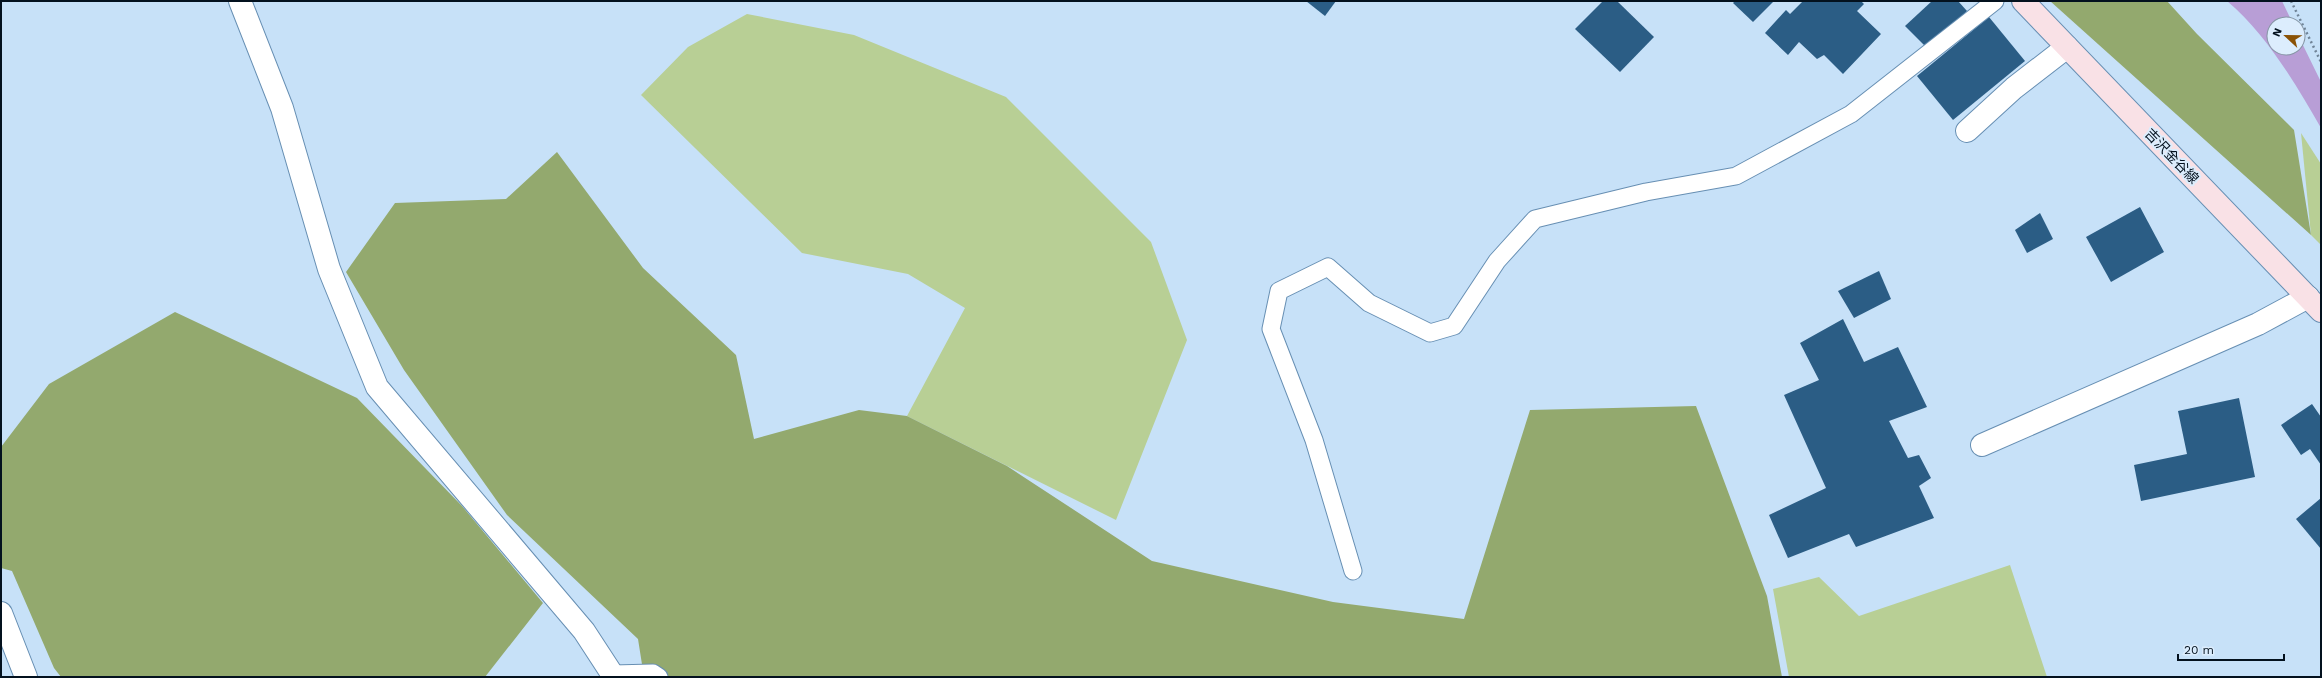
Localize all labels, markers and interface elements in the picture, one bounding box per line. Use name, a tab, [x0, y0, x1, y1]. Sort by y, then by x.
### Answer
north arrow	[2266, 16, 2306, 56]
text: N	[2270, 26, 2285, 39]
street label: 吉沢金谷線	[2142, 125, 2202, 187]
scale bar	[2178, 636, 2284, 662]
text: 20 m	[2184, 643, 2214, 657]

